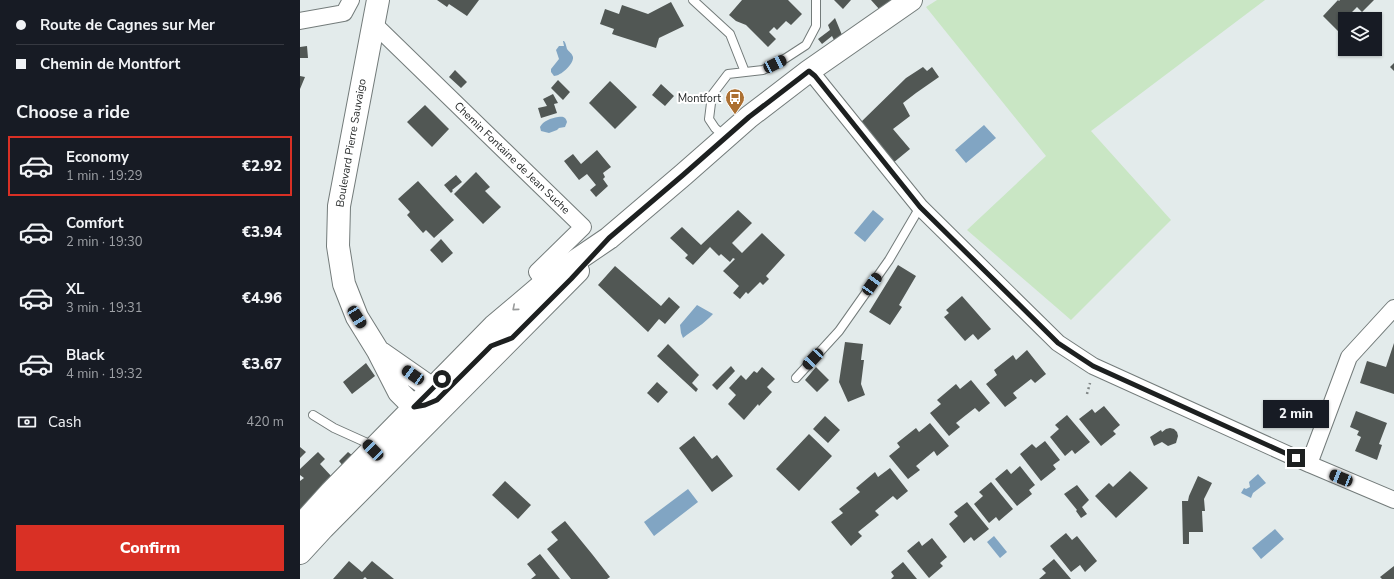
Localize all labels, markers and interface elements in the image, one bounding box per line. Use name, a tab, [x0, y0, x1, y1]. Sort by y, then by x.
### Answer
map controls	[1338, 12, 1382, 56]
button: layers	[1338, 12, 1382, 56]
text: Route de Cagnes sur Mer	[40, 15, 215, 35]
car	[762, 53, 788, 75]
text: Chemin de Montfort	[40, 54, 180, 74]
street label: Boulevard Pierre Sauvaigo	[332, 78, 370, 208]
bus stop icon: Montfort	[724, 87, 746, 115]
place label: Montfort	[678, 91, 721, 106]
street label: Chemin Fontaine de Jean Suche	[451, 99, 573, 217]
text: Choose a ride	[16, 100, 130, 124]
text: Economy	[66, 147, 129, 167]
icon: car	[18, 148, 54, 184]
text: €2.92	[242, 156, 282, 176]
text: 1 min · 19:29	[66, 167, 142, 185]
text: Comfort	[66, 213, 123, 233]
icon: car	[18, 214, 54, 250]
text: €3.94	[242, 222, 282, 242]
text: 2 min · 19:30	[66, 233, 142, 251]
car	[860, 271, 884, 297]
text: XL	[66, 279, 85, 299]
icon: car	[18, 280, 54, 316]
text: €4.96	[242, 288, 282, 308]
text: 3 min · 19:31	[66, 299, 142, 317]
car	[346, 304, 368, 330]
one-way arrow	[512, 304, 520, 311]
text: Black	[66, 345, 104, 365]
icon: car	[18, 346, 54, 382]
car	[800, 346, 826, 372]
text: €3.67	[242, 354, 282, 374]
car	[400, 363, 426, 387]
text: 4 min · 19:32	[66, 365, 142, 383]
route start	[433, 370, 451, 388]
callout: 2 min	[1263, 400, 1329, 428]
text: 2 min	[1279, 405, 1313, 423]
icon: cash	[16, 411, 38, 433]
text: Cash	[48, 412, 82, 432]
text: 420 m	[246, 413, 284, 431]
car	[360, 437, 386, 463]
route end	[1287, 449, 1305, 467]
car	[1328, 468, 1354, 488]
button: Confirm	[16, 525, 284, 571]

